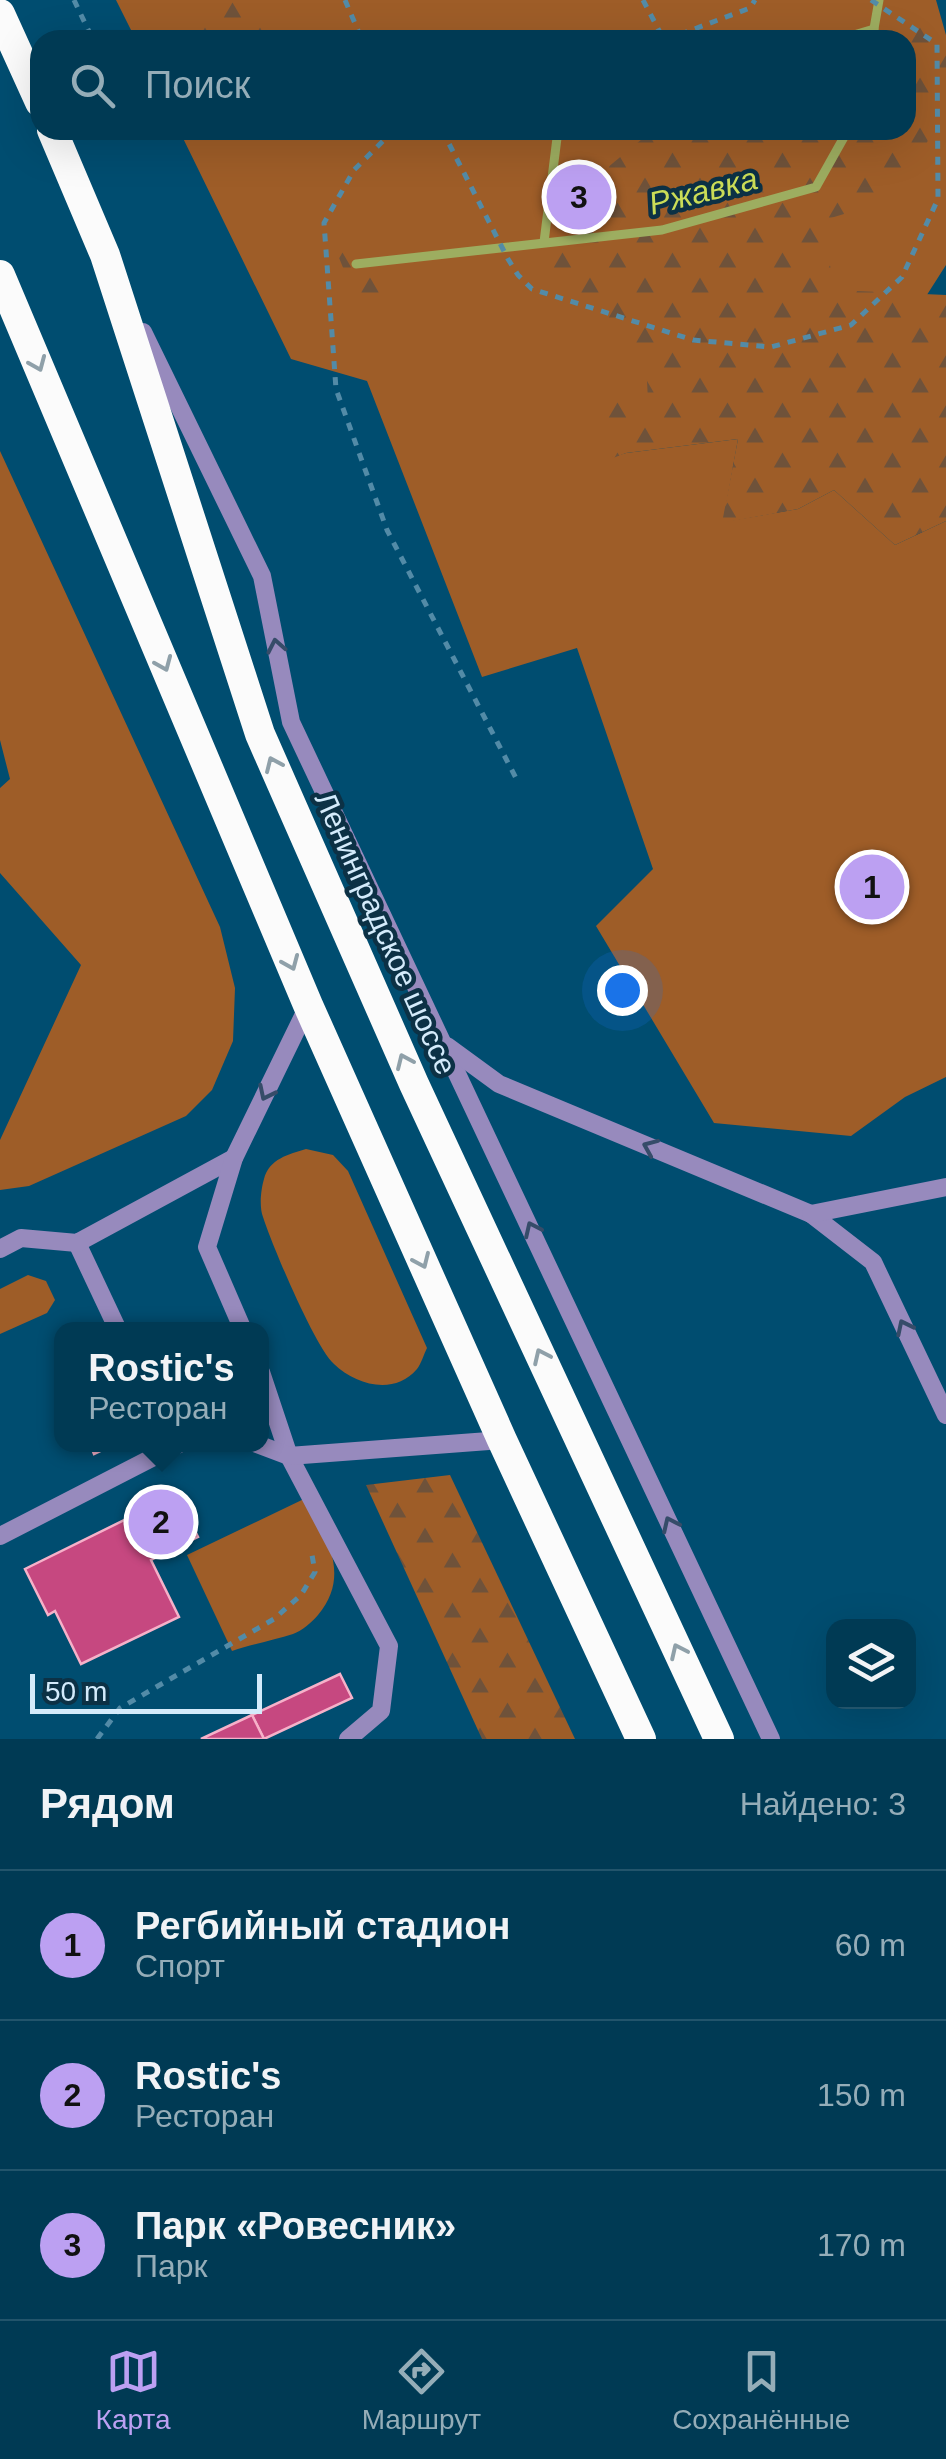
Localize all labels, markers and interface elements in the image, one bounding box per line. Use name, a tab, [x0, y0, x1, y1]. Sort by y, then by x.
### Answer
search box	[30, 30, 916, 140]
icon: search	[65, 58, 120, 113]
text: Поиск	[145, 64, 250, 106]
pin: 3	[546, 160, 612, 234]
water label: Ржавка	[645, 160, 761, 222]
one-way arrow	[26, 354, 46, 372]
one-way arrow	[266, 637, 287, 654]
one-way arrow	[153, 654, 173, 672]
one-way arrow	[265, 756, 285, 774]
street label: Ленинградское шоссе	[309, 787, 463, 1079]
pin: 1	[840, 850, 904, 924]
one-way arrow	[279, 953, 299, 971]
your location	[597, 965, 648, 1016]
one-way arrow	[396, 1053, 416, 1071]
one-way arrow	[258, 1083, 278, 1101]
one-way arrow	[642, 1138, 659, 1158]
one-way arrow	[525, 1222, 545, 1240]
one-way arrow	[410, 1251, 430, 1269]
one-way arrow	[896, 1319, 916, 1337]
popup	[54, 1322, 269, 1452]
text: Rostic's	[88, 1347, 235, 1389]
one-way arrow	[533, 1348, 553, 1366]
text: Ресторан	[88, 1390, 227, 1426]
pin: 2	[128, 1484, 194, 1560]
one-way arrow	[662, 1516, 682, 1534]
map controls	[826, 1619, 916, 1709]
button: layers	[826, 1619, 916, 1709]
one-way arrow	[670, 1643, 690, 1661]
scale bar	[30, 1669, 262, 1714]
text: 50 m	[45, 1676, 107, 1707]
text: Рядом	[40, 1780, 175, 1827]
text: Найдено: 3	[740, 1786, 906, 1822]
text: Регбийный стадион	[135, 1905, 510, 1947]
text: 1	[64, 1927, 81, 1963]
text: 60 m	[835, 1927, 906, 1963]
text: Спорт	[135, 1948, 225, 1984]
text: Rostic's	[135, 2055, 281, 2097]
text: 2	[64, 2077, 81, 2113]
text: 150 m	[817, 2077, 906, 2113]
text: Ресторан	[135, 2098, 274, 2134]
text: Парк «Ровесник»	[135, 2205, 456, 2247]
text: 3	[64, 2227, 81, 2263]
text: 170 m	[817, 2227, 906, 2263]
text: Парк	[135, 2248, 208, 2284]
tab: Карта	[96, 2344, 171, 2436]
tab: Маршрут	[362, 2344, 481, 2436]
tab: Сохранённые	[672, 2344, 850, 2436]

